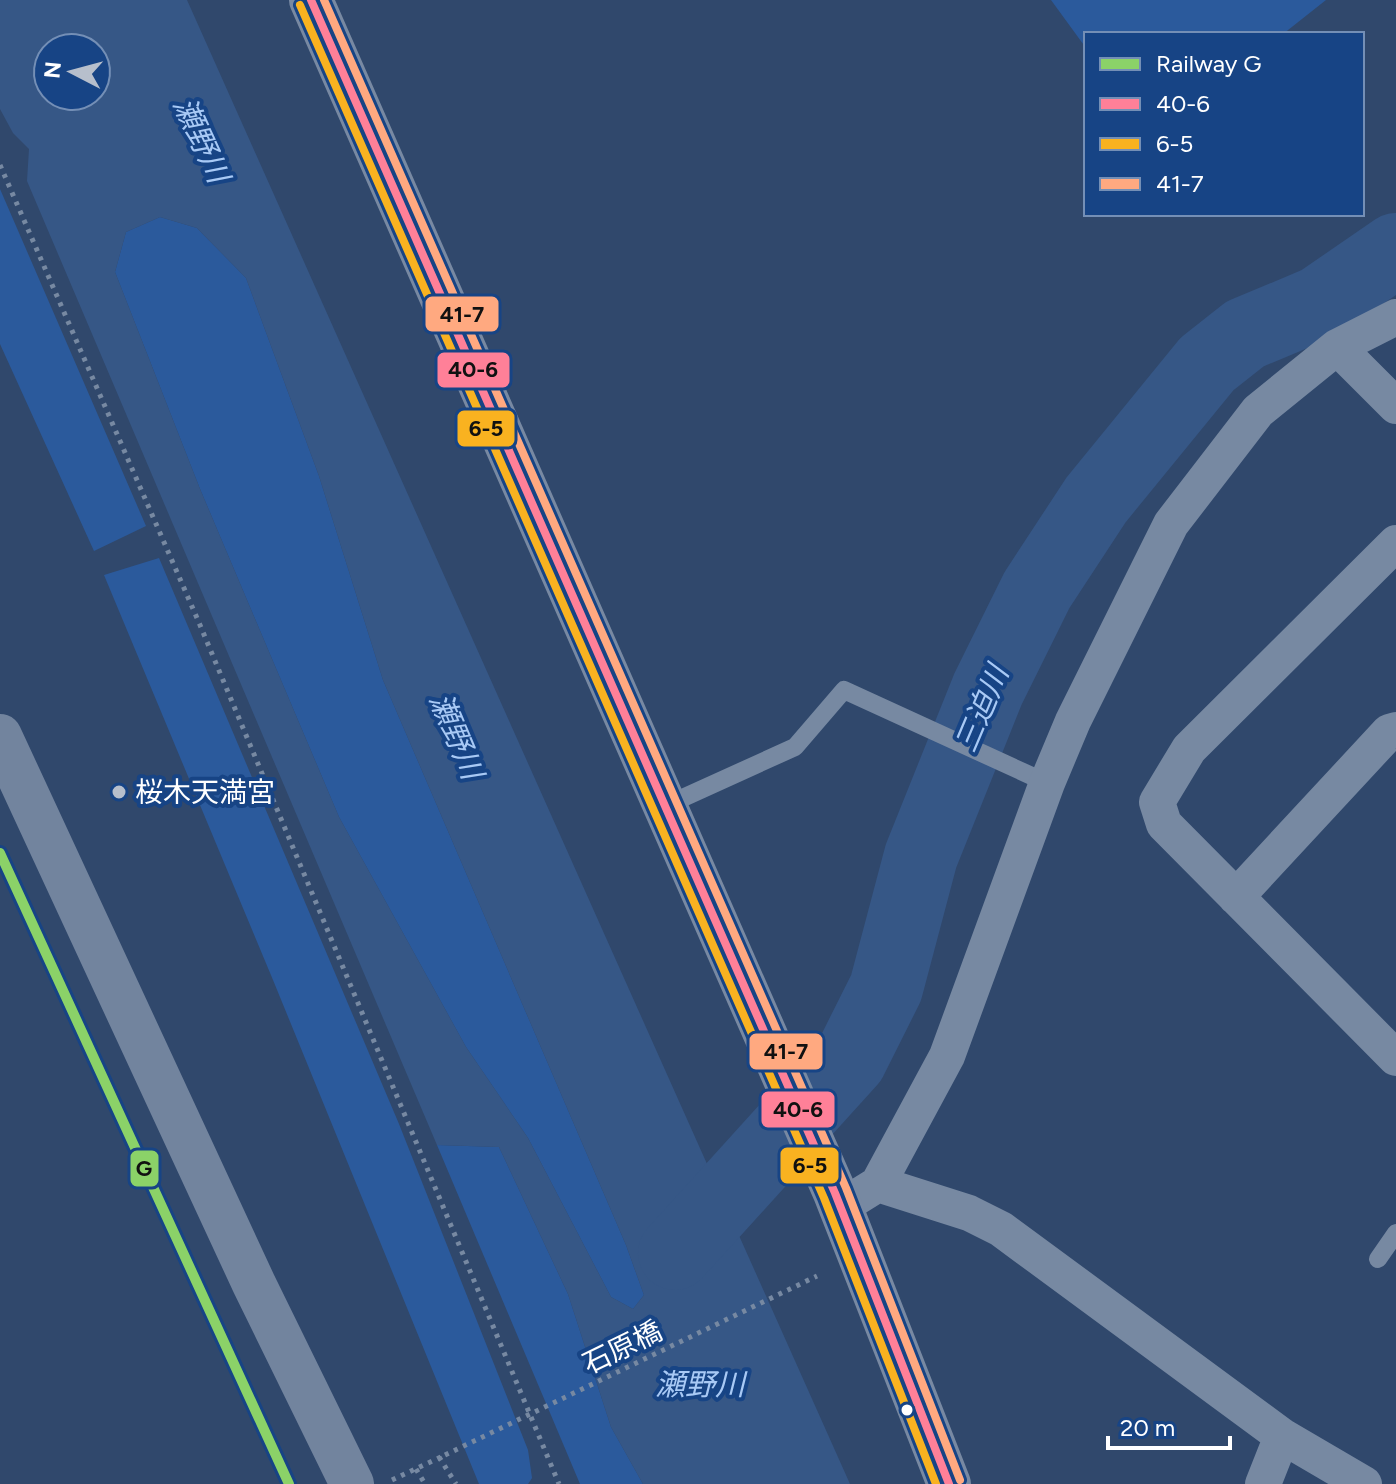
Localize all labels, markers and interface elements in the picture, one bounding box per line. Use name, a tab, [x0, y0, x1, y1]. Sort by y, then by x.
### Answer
north arrow	[32, 32, 112, 112]
legend	[1084, 32, 1364, 216]
text: Railway G	[1156, 49, 1262, 78]
text: N	[38, 60, 67, 80]
text: 40-6	[1156, 89, 1210, 118]
water label: 瀬野川	[166, 91, 239, 191]
text: 6-5	[1156, 129, 1193, 158]
text: 41-7	[1156, 169, 1204, 198]
line badge: 41-7	[424, 295, 500, 333]
text: 41-7	[440, 301, 484, 328]
line badge: 40-6	[436, 351, 511, 389]
text: 40-6	[448, 356, 498, 383]
line badge: 6-5	[456, 409, 516, 448]
text: 6-5	[469, 415, 503, 442]
water label: 三迫川	[947, 657, 1017, 757]
water label: 瀬野川	[422, 687, 492, 787]
place label: 桜木天満宮	[135, 775, 275, 809]
marker: 桜木天満宮	[110, 783, 128, 801]
line badge: 41-7	[748, 1032, 824, 1071]
text: 41-7	[764, 1038, 808, 1065]
line badge: 40-6	[760, 1090, 836, 1129]
text: 40-6	[773, 1096, 823, 1123]
line badge: 6-5	[779, 1146, 840, 1185]
line badge: G	[129, 1149, 160, 1188]
text: 6-5	[793, 1152, 827, 1179]
text: G	[136, 1155, 152, 1182]
street label: 石原橋	[577, 1313, 667, 1381]
water label: 瀬野川	[655, 1366, 748, 1403]
scale bar	[1108, 1400, 1230, 1450]
unlabelled marker	[899, 1402, 915, 1418]
text: 20 m	[1120, 1413, 1175, 1442]

